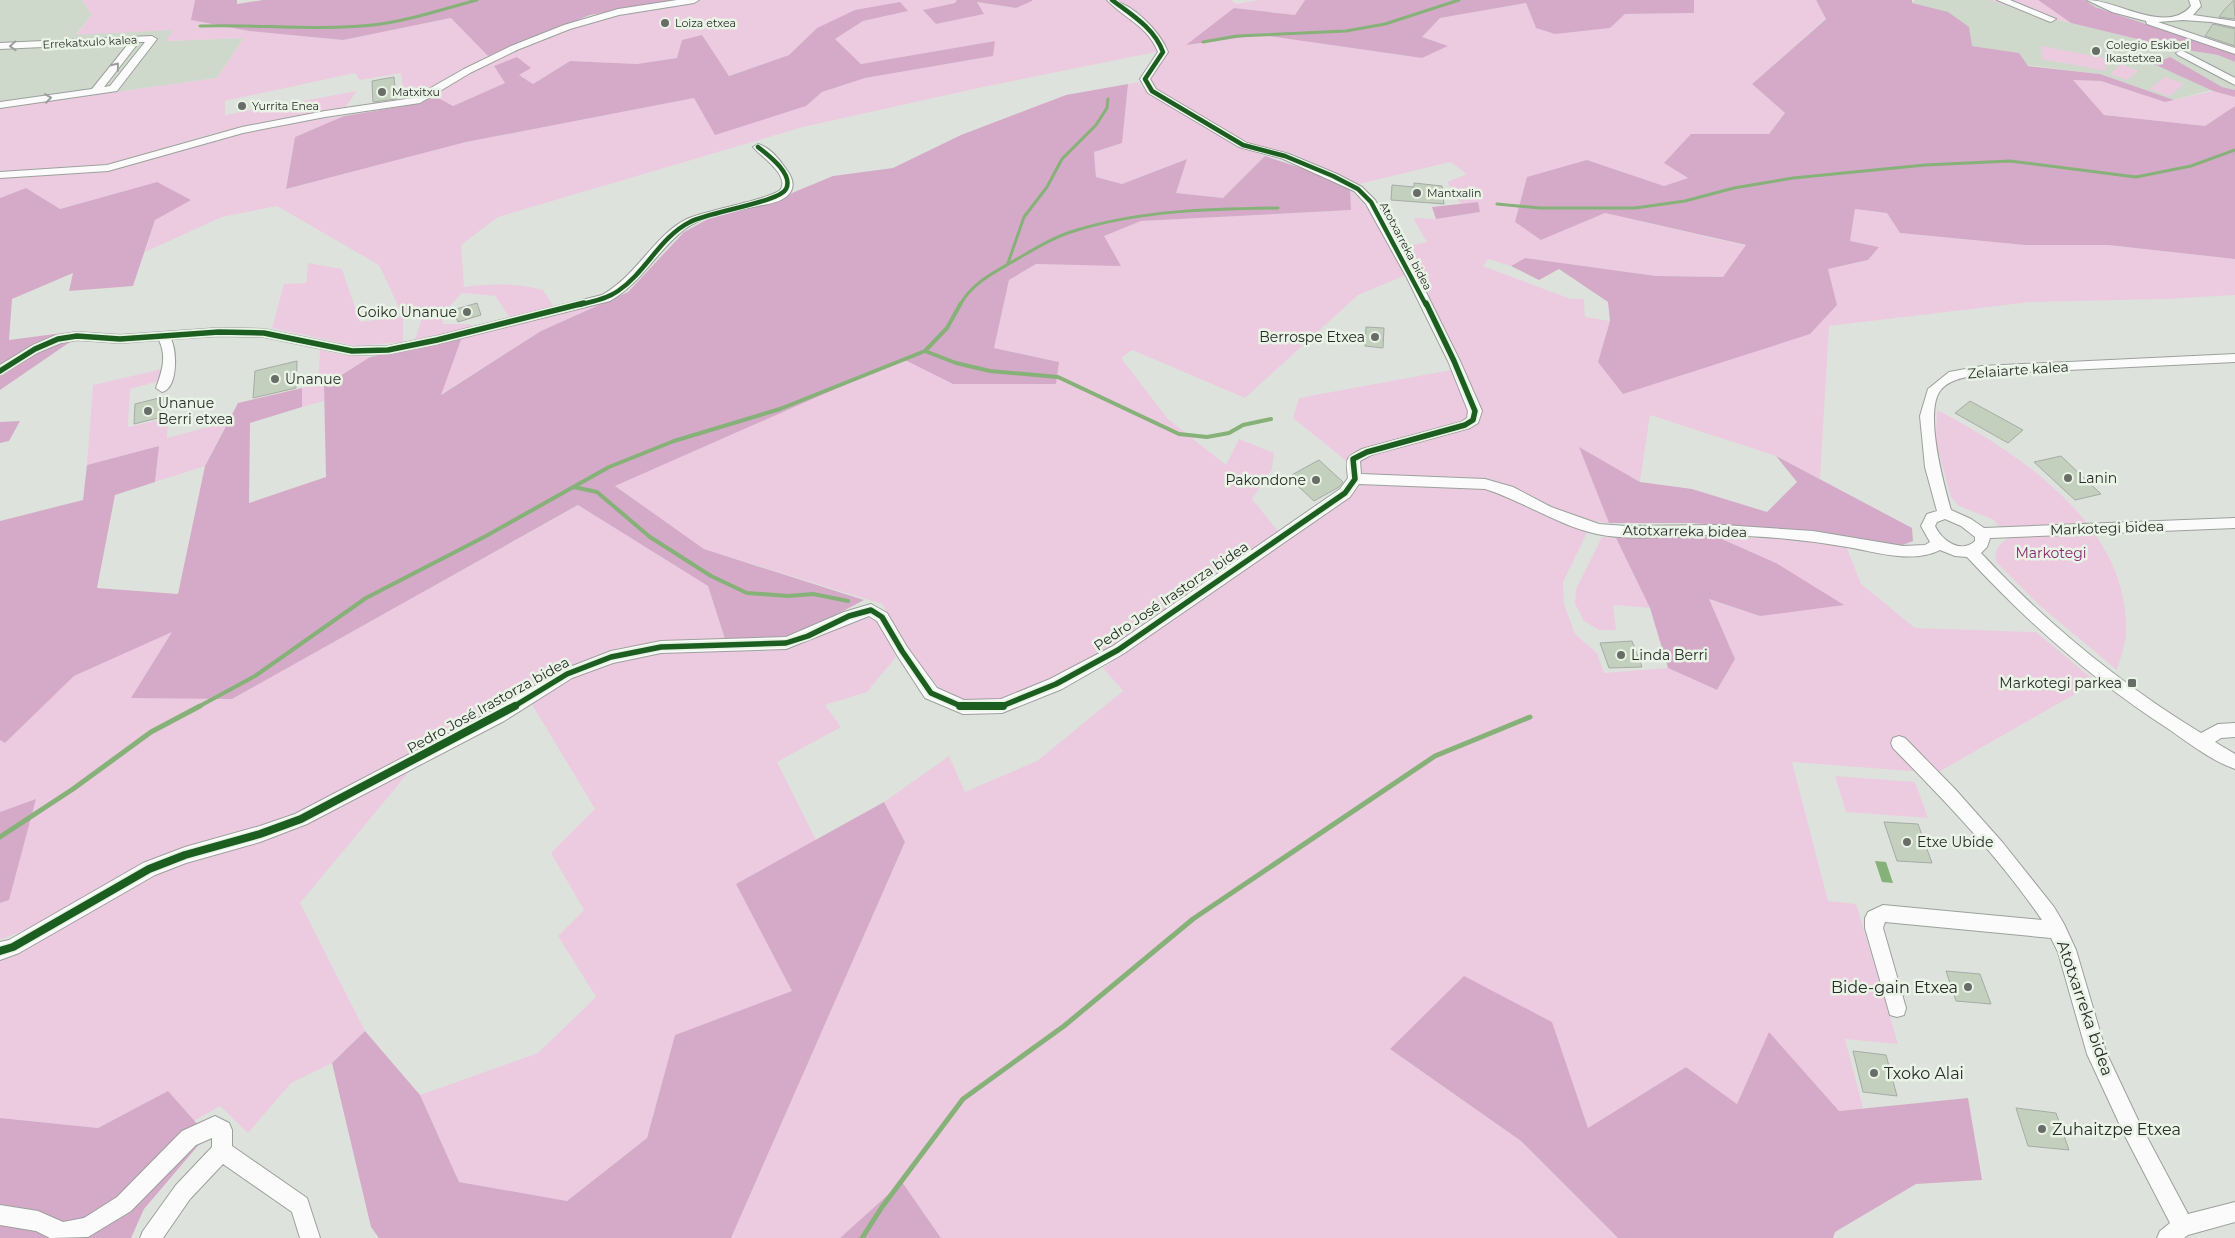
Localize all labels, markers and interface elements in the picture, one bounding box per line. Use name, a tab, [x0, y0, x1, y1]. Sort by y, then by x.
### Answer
place label: Loiza etxea	[675, 16, 736, 30]
marker: Loiza etxea	[659, 17, 671, 29]
street label: Errekatxulo kalea	[42, 33, 138, 51]
place label: Colegio Eskibel Ikastetxea	[2106, 38, 2190, 65]
one-way arrow	[9, 40, 17, 51]
marker: Colegio Eskibel Ikastetxea	[2090, 45, 2102, 57]
one-way arrow	[110, 62, 119, 71]
place label: Matxitxu	[392, 85, 440, 99]
marker: Matxitxu	[376, 86, 388, 98]
one-way arrow	[45, 93, 53, 104]
place label: Yurrita Enea	[252, 99, 319, 113]
marker: Yurrita Enea	[236, 100, 248, 112]
place label: Mantxalin	[1427, 186, 1482, 200]
marker: Mantxalin	[1411, 187, 1423, 199]
street label: Atotxarreka bidea	[1377, 200, 1435, 292]
place label: Goiko Unanue	[357, 303, 457, 321]
marker: Goiko Unanue	[461, 306, 473, 318]
place label: Berrospe Etxea	[1259, 328, 1365, 346]
marker: Berrospe Etxea	[1369, 331, 1381, 343]
street label: Zelaiarte kalea	[1967, 357, 2069, 383]
place label: Unanue	[285, 370, 341, 388]
marker: Unanue	[269, 373, 281, 385]
place label: Unanue Berri etxea	[158, 394, 233, 428]
marker: Unanue Berri etxea	[142, 405, 154, 417]
place label: Lanin	[2078, 469, 2117, 487]
place label: Pakondone	[1225, 471, 1306, 489]
marker: Lanin	[2062, 472, 2074, 484]
marker: Pakondone	[1310, 474, 1322, 486]
street label: Markotegi bidea	[2050, 517, 2164, 539]
street label: Atotxarreka bidea	[1623, 521, 1747, 541]
street label: Pedro José Irastorza bidea	[1090, 537, 1252, 655]
park label: Markotegi	[2015, 544, 2087, 562]
place label: Linda Berri	[1631, 646, 1708, 664]
marker: Linda Berri	[1615, 649, 1627, 661]
street label: Pedro José Irastorza bidea	[404, 653, 572, 757]
place label: Markotegi parkea	[1999, 674, 2122, 692]
marker: Markotegi parkea	[2126, 677, 2138, 689]
place label: Etxe Ubide	[1917, 833, 1994, 851]
marker: Etxe Ubide	[1901, 836, 1913, 848]
street label: Atotxarreka bidea	[2053, 938, 2117, 1078]
place label: Bide-gain Etxea	[1831, 978, 1958, 997]
marker: Bide-gain Etxea	[1962, 981, 1974, 993]
place label: Txoko Alai	[1884, 1064, 1964, 1083]
marker: Txoko Alai	[1868, 1067, 1880, 1079]
place label: Zuhaitzpe Etxea	[2052, 1120, 2181, 1139]
marker: Zuhaitzpe Etxea	[2036, 1123, 2048, 1135]

